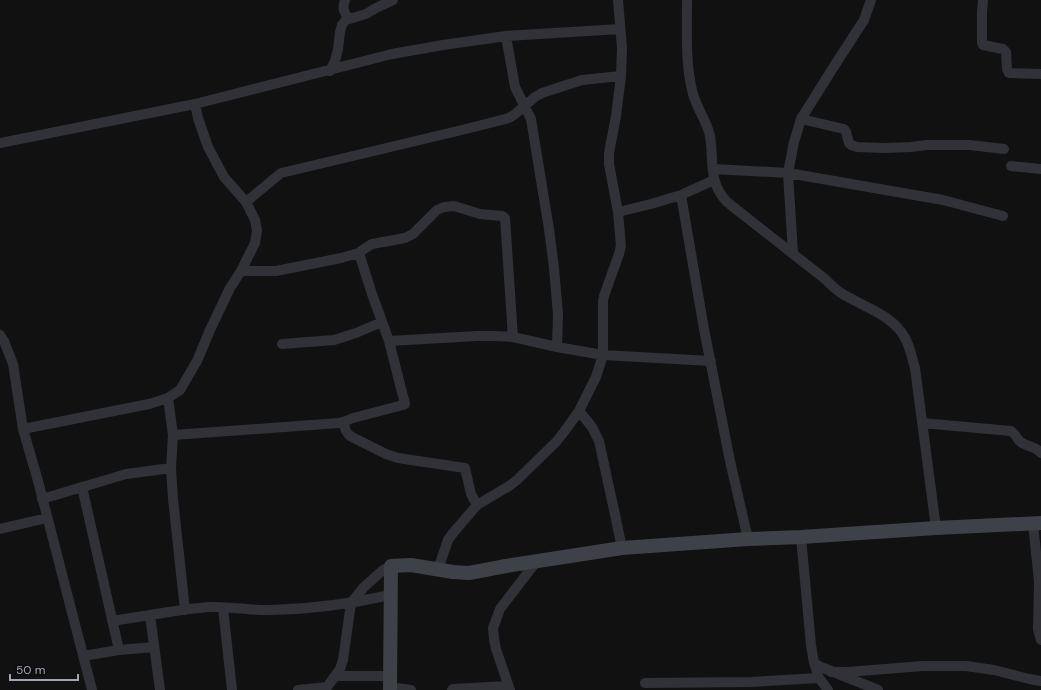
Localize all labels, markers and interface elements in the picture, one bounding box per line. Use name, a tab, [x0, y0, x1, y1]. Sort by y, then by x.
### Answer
scale bar	[10, 656, 78, 682]
text: 50 m	[16, 662, 45, 678]

